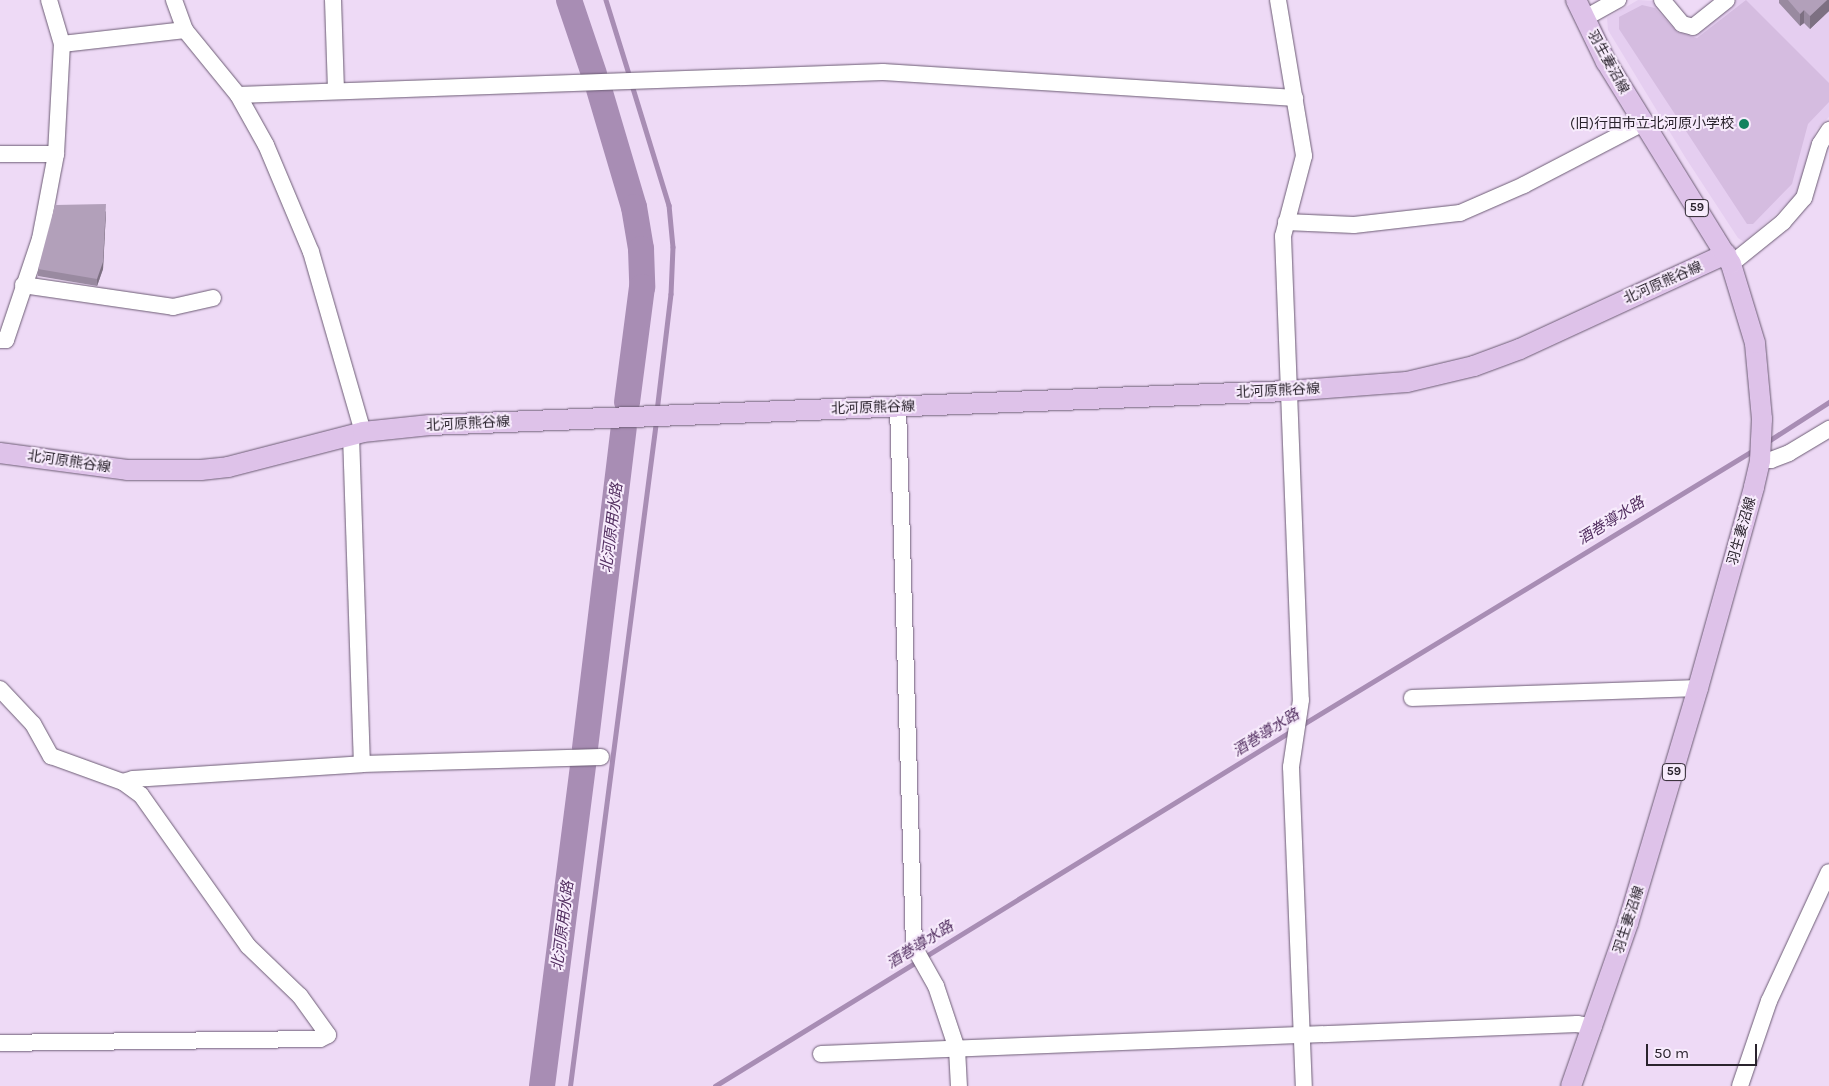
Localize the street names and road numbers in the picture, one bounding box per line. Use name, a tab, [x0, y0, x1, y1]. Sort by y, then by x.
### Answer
street label: 羽生妻沼線	[1584, 27, 1632, 97]
road number: 59	[1684, 198, 1710, 218]
street label: 北河原熊谷線	[1621, 258, 1705, 308]
street label: 北河原熊谷線	[1236, 380, 1320, 402]
street label: 北河原熊谷線	[831, 398, 915, 418]
street label: 北河原熊谷線	[426, 413, 510, 435]
street label: 北河原熊谷線	[26, 448, 112, 476]
street label: 羽生妻沼線	[1724, 495, 1760, 567]
road number: 59	[1662, 762, 1686, 782]
street label: 羽生妻沼線	[1610, 884, 1648, 956]

